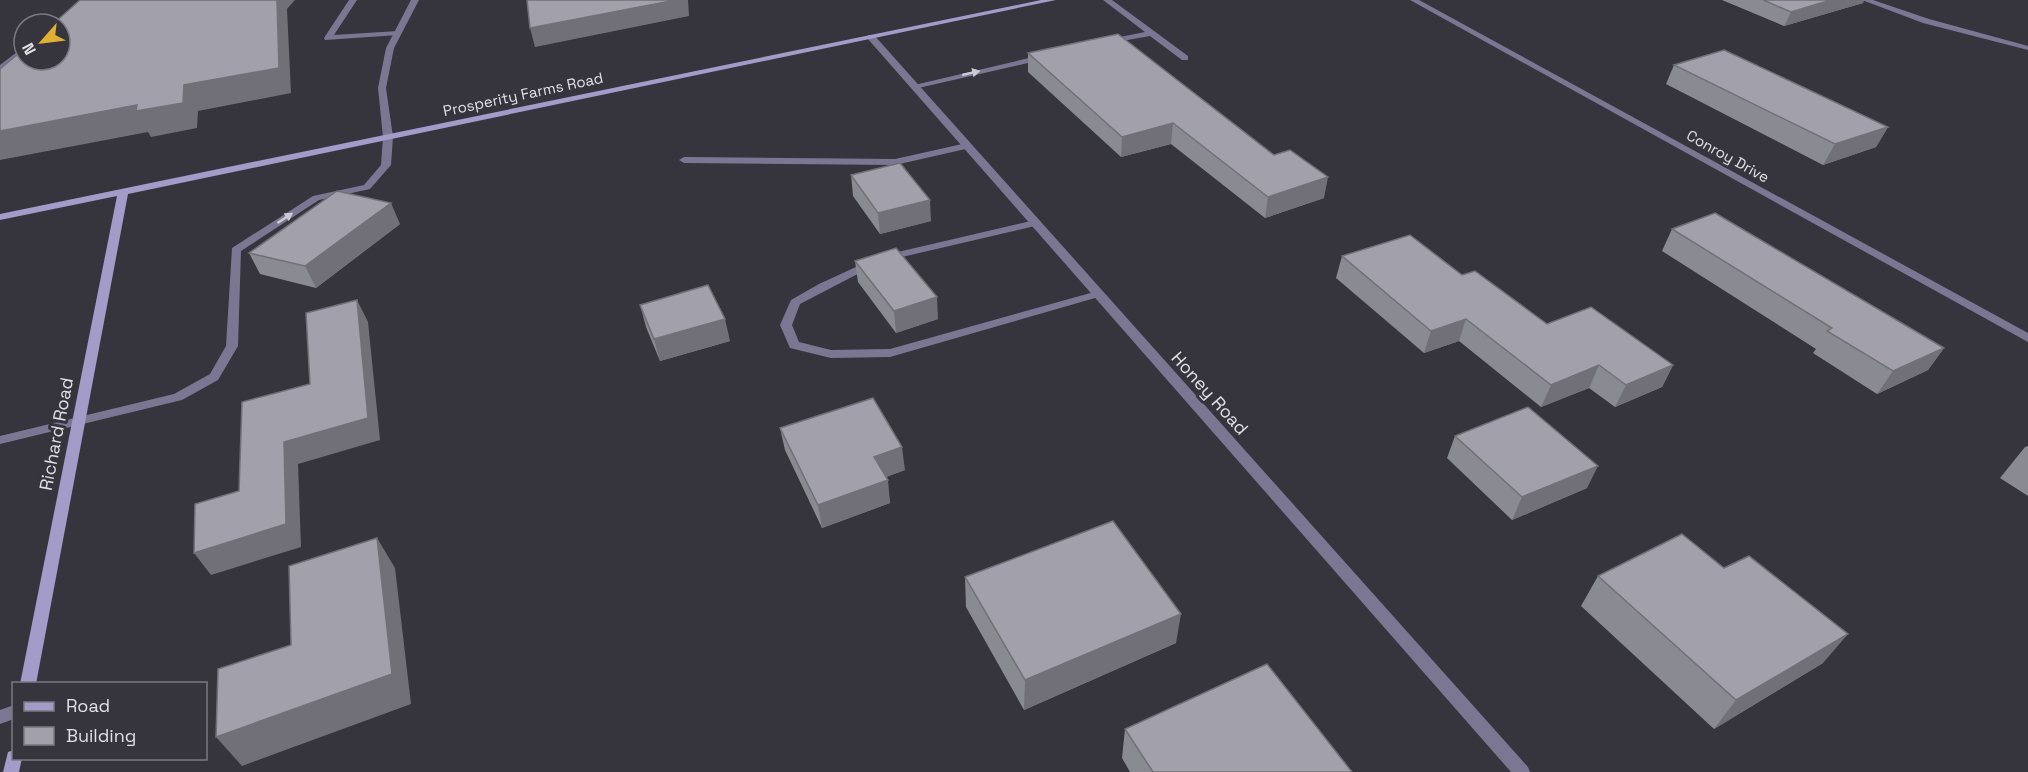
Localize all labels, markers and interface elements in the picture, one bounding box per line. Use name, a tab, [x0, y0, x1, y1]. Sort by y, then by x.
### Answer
north arrow	[12, 12, 72, 72]
text: N	[17, 39, 41, 58]
street label: Prosperity Farms Road	[441, 68, 605, 120]
one-way arrow	[962, 68, 980, 78]
street label: Conroy Drive	[1683, 125, 1773, 187]
one-way arrow	[277, 213, 293, 224]
street label: Honey Road	[1167, 346, 1253, 440]
street label: Richard Road	[34, 375, 78, 493]
legend	[12, 682, 207, 760]
text: Road	[66, 694, 110, 717]
text: Building	[66, 724, 136, 747]

